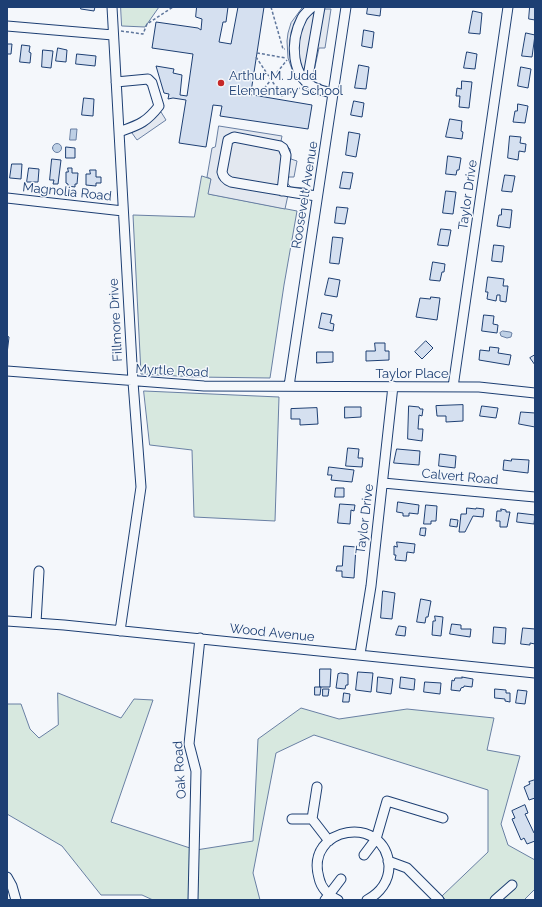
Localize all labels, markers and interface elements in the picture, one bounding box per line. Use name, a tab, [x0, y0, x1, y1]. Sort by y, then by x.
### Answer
place label: Arthur M. Judd Elementary School	[229, 68, 343, 99]
marker: Arthur M. Judd Elementary School	[216, 78, 226, 88]
street label: Roosevelt Avenue	[289, 140, 321, 250]
street label: Taylor Drive	[455, 159, 481, 231]
street label: Magnolia Road	[22, 180, 112, 204]
street label: Fillmore Drive	[106, 278, 126, 362]
street label: Myrtle Road	[135, 361, 209, 381]
street label: Taylor Place	[375, 366, 449, 382]
street label: Calvert Road	[421, 466, 499, 488]
street label: Taylor Drive	[353, 483, 377, 555]
street label: Wood Avenue	[229, 621, 315, 645]
street label: Oak Road	[170, 740, 190, 800]

